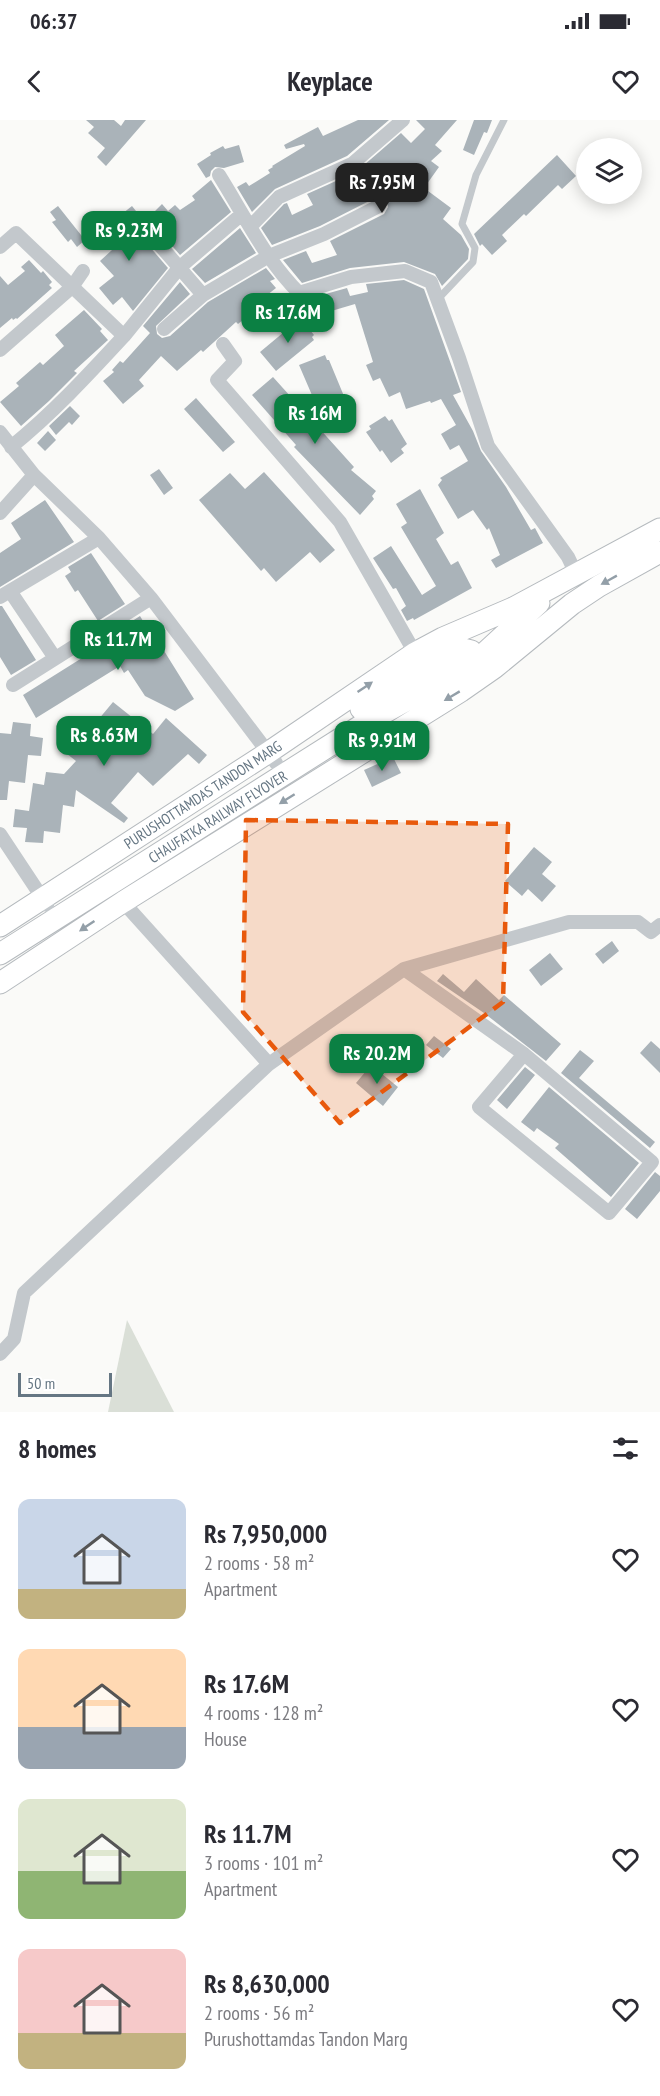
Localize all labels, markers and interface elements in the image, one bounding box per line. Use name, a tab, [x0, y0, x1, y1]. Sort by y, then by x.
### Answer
text: 06:37	[30, 7, 78, 35]
text: Keyplace	[287, 64, 373, 98]
icon: back	[18, 65, 51, 98]
icon: heart	[609, 65, 642, 98]
map controls	[576, 138, 642, 204]
button: layers	[576, 138, 642, 204]
pin: Rs 7.95M	[320, 163, 444, 214]
text: Rs 7.95M	[349, 169, 415, 195]
pin: Rs 9.23M	[67, 211, 191, 262]
text: Rs 9.23M	[95, 217, 163, 243]
pin: Rs 17.6M	[226, 293, 350, 344]
text: Rs 17.6M	[255, 299, 321, 325]
pin: Rs 16M	[266, 394, 364, 445]
text: Rs 16M	[288, 400, 342, 426]
one-way arrow	[601, 575, 617, 586]
pin: Rs 11.7M	[56, 620, 180, 671]
text: Rs 11.7M	[84, 626, 152, 652]
one-way arrow	[357, 682, 373, 693]
one-way arrow	[444, 690, 460, 701]
pin: Rs 8.63M	[42, 716, 166, 767]
pin: Rs 9.91M	[320, 721, 444, 772]
text: Rs 8.63M	[70, 722, 138, 748]
text: Rs 9.91M	[348, 727, 416, 753]
street label: PURUSHOTTAMDAS TANDON MARG	[120, 736, 285, 853]
street label: CHAUFATKA RAILWAY FLYOVER	[145, 766, 291, 867]
one-way arrow	[279, 793, 295, 804]
one-way arrow	[79, 920, 95, 932]
pin: Rs 20.2M	[315, 1034, 439, 1085]
text: Rs 20.2M	[343, 1040, 411, 1066]
scale bar	[18, 1370, 112, 1398]
text: 50 m	[27, 1373, 55, 1393]
text: 8 homes	[18, 1432, 96, 1465]
icon: filters	[609, 1432, 642, 1465]
text: Rs 7,950,000	[204, 1517, 327, 1550]
icon: home	[66, 1523, 138, 1595]
icon: heart	[609, 1543, 642, 1576]
text: 2 rooms · 58 m²	[204, 1550, 314, 1576]
text: Apartment	[204, 1576, 277, 1602]
text: Rs 17.6M	[204, 1667, 289, 1700]
icon: home	[66, 1673, 138, 1745]
icon: heart	[609, 1693, 642, 1726]
text: 4 rooms · 128 m²	[204, 1700, 323, 1726]
text: House	[204, 1726, 247, 1752]
text: Rs 11.7M	[204, 1817, 292, 1850]
icon: home	[66, 1823, 138, 1895]
icon: heart	[609, 1843, 642, 1876]
text: 3 rooms · 101 m²	[204, 1850, 323, 1876]
text: Apartment	[204, 1876, 277, 1902]
text: Rs 8,630,000	[204, 1967, 330, 2000]
icon: home	[66, 1973, 138, 2045]
icon: heart	[609, 1993, 642, 2026]
text: 2 rooms · 56 m²	[204, 2000, 314, 2026]
text: Purushottamdas Tandon Marg	[204, 2026, 408, 2052]

